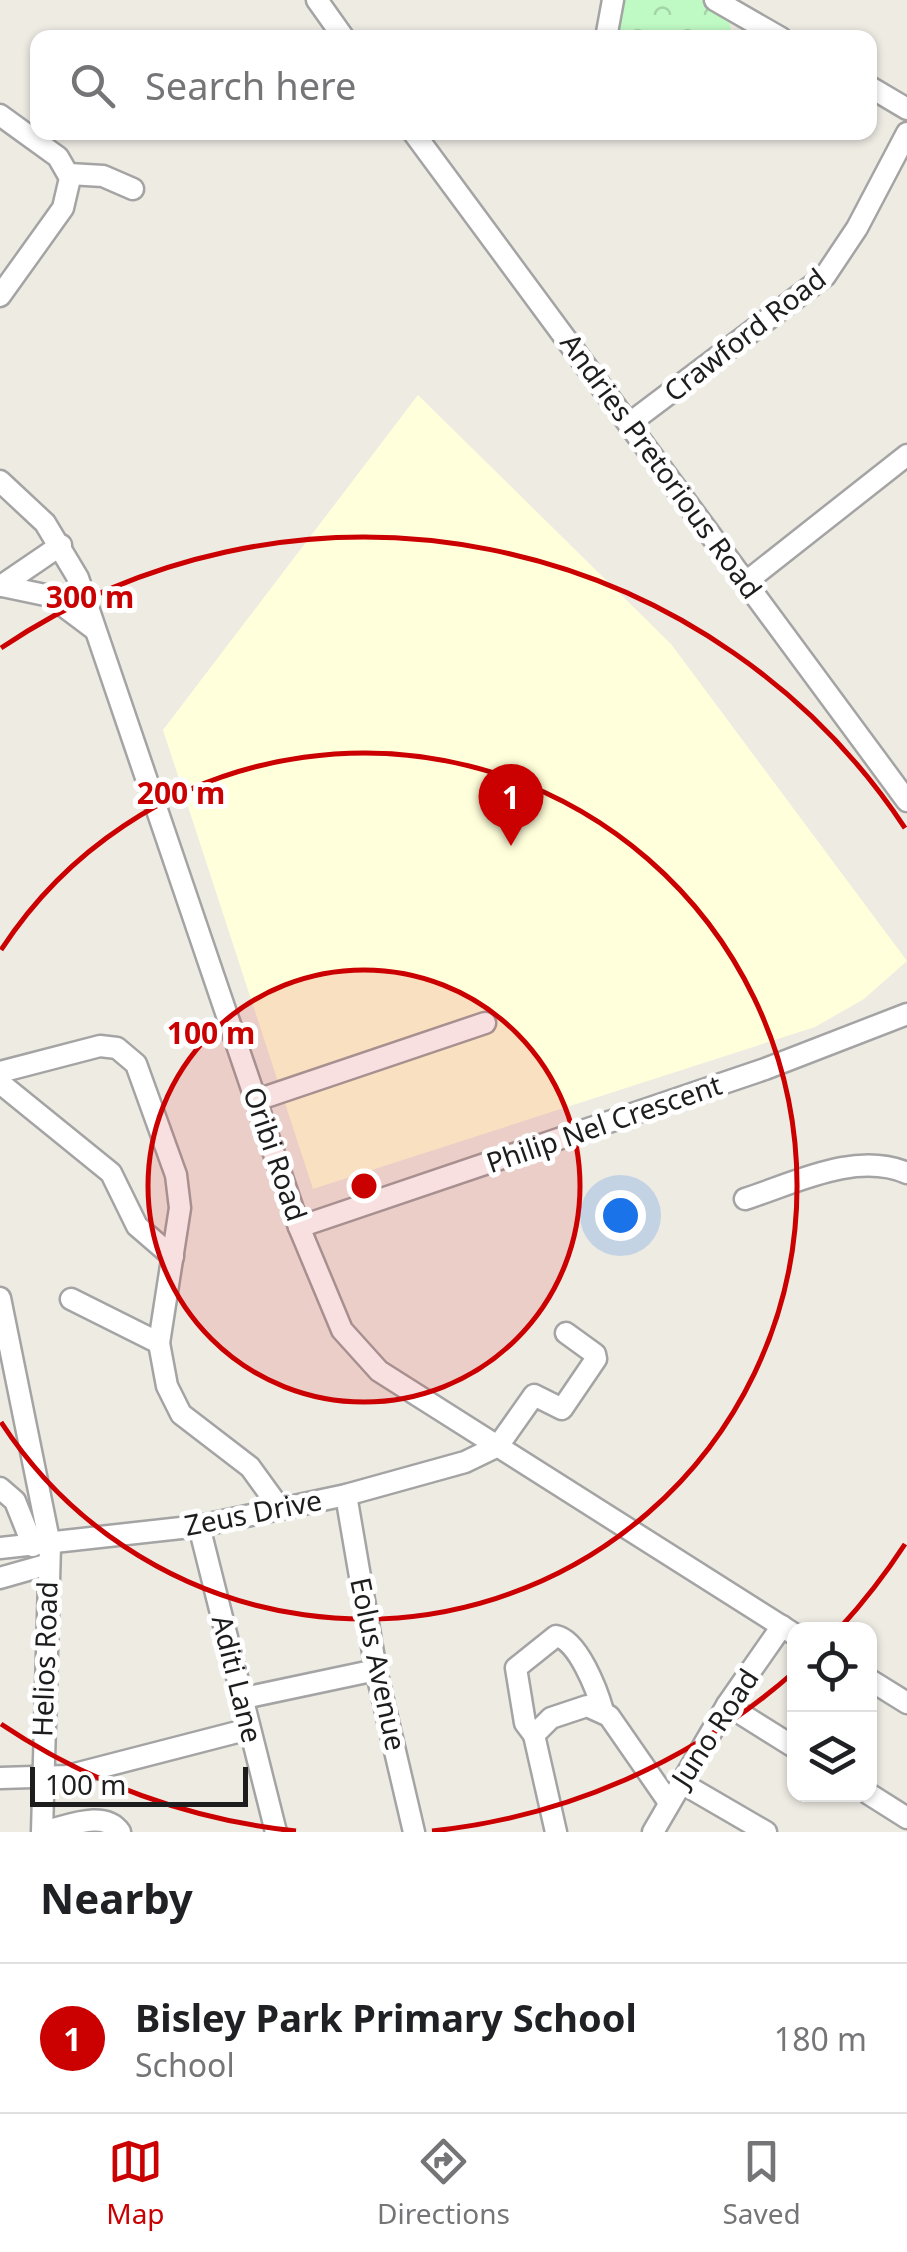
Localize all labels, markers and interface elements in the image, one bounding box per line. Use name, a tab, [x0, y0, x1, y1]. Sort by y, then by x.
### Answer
search box	[30, 30, 877, 140]
icon: search	[65, 58, 120, 113]
text: Search here	[145, 59, 356, 111]
street label: Crawford Road	[656, 259, 833, 409]
street label: Andries Pretorious Road	[553, 325, 771, 606]
text: 300 m	[46, 576, 134, 617]
pin: 1	[478, 764, 544, 846]
text: 200 m	[137, 772, 225, 813]
text: 100 m	[167, 1012, 255, 1053]
street label: Philip Nel Crescent	[481, 1065, 726, 1181]
street label: Oribi Road	[235, 1081, 317, 1226]
centre of rings	[346, 1168, 382, 1204]
your location	[595, 1190, 646, 1241]
street label: Zeus Drive	[181, 1480, 325, 1544]
street label: Eolus Avenue	[342, 1574, 416, 1754]
street label: Helios Road	[22, 1580, 66, 1738]
street label: Aditi Lane	[204, 1611, 272, 1747]
map controls	[787, 1622, 877, 1802]
button: locate	[787, 1622, 877, 1712]
street label: Juno Road	[660, 1661, 767, 1796]
button: layers	[787, 1712, 877, 1802]
scale bar	[30, 1762, 248, 1806]
text: 100 m	[45, 1765, 127, 1803]
text: Nearby	[40, 1869, 193, 1926]
text: Bisley Park Primary School	[135, 1991, 637, 2043]
text: 1	[63, 2017, 82, 2060]
text: 180 m	[774, 2017, 867, 2060]
text: School	[135, 2043, 235, 2086]
tab: Map	[106, 2134, 165, 2232]
tab: Directions	[377, 2134, 510, 2232]
tab: Saved	[722, 2134, 801, 2232]

